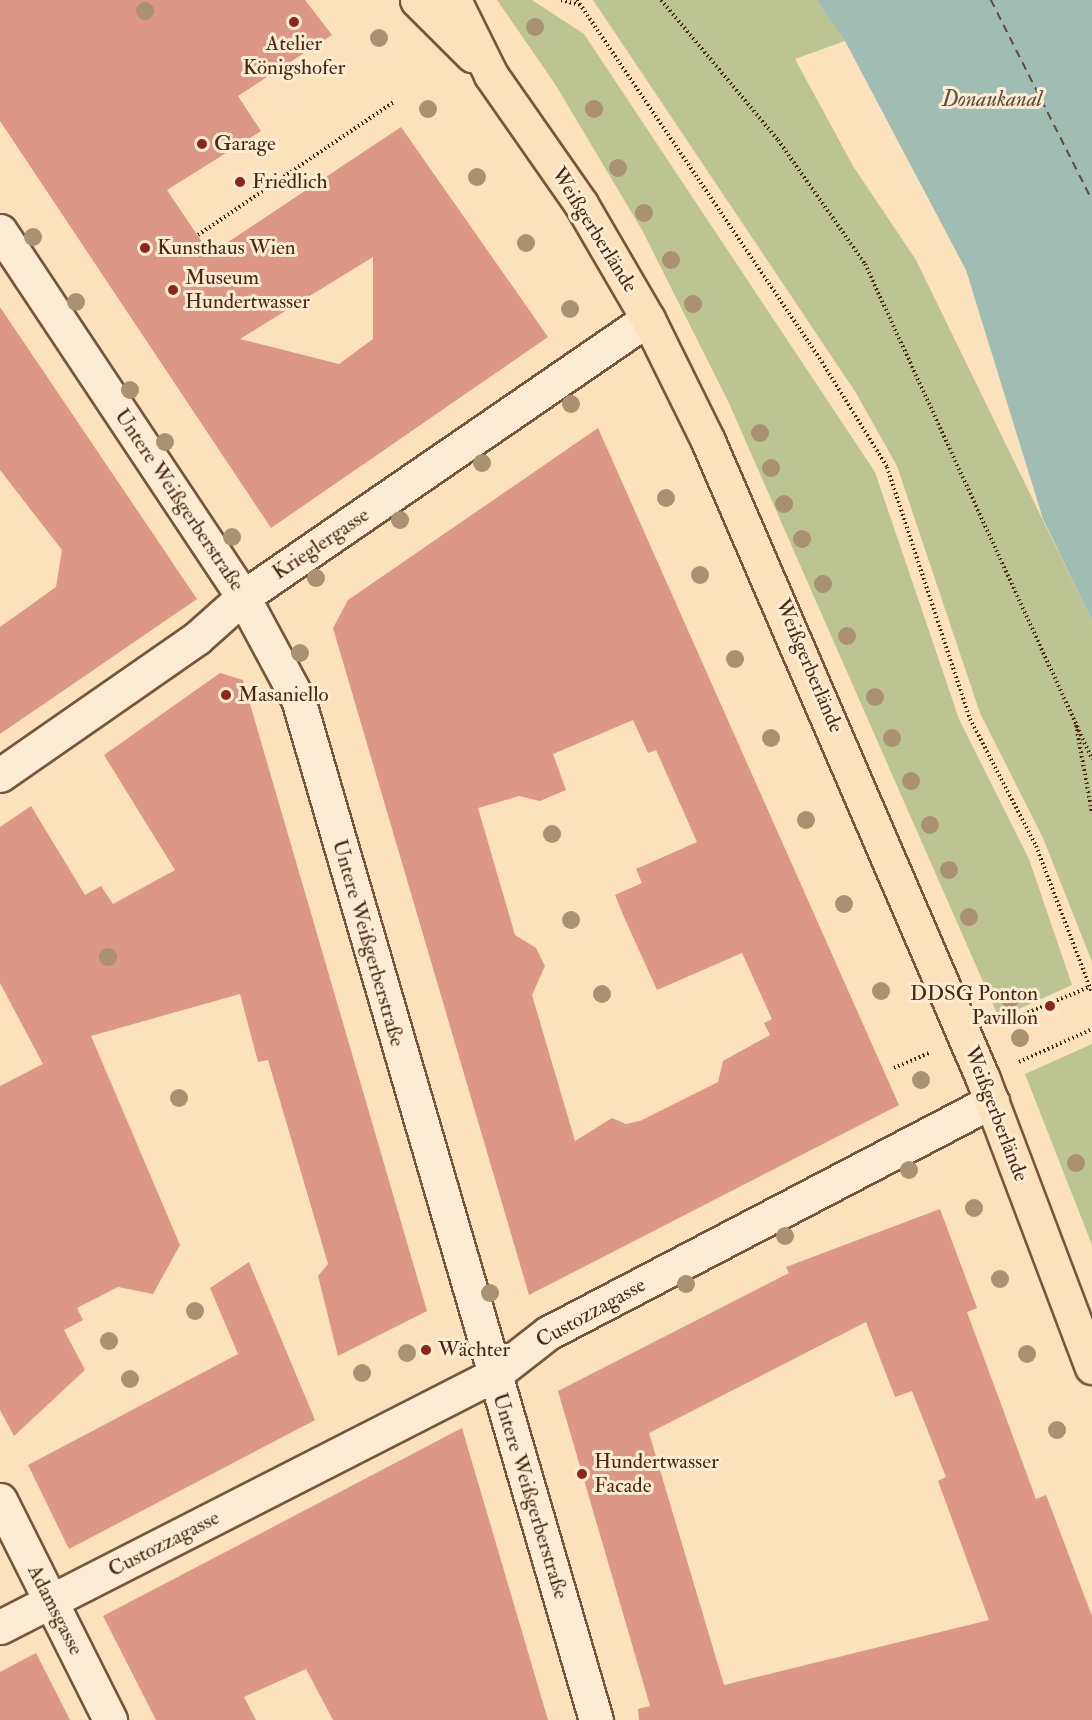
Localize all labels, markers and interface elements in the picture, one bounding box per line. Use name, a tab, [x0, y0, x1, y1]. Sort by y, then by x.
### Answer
marker: Atelier Königshofer	[287, 15, 301, 29]
place label: Atelier Königshofer	[243, 31, 345, 81]
water label: Donaukanal	[942, 87, 1042, 113]
place label: Garage	[214, 131, 276, 157]
marker: Garage	[195, 137, 209, 151]
street label: Weißgerberlände	[545, 163, 643, 297]
place label: Friedlich	[252, 169, 327, 195]
marker: Friedlich	[233, 175, 247, 189]
place label: Kunsthaus Wien	[157, 235, 296, 261]
marker: Kunsthaus Wien	[138, 241, 152, 255]
place label: Museum Hundertwasser	[185, 265, 310, 315]
marker: Museum Hundertwasser	[166, 283, 180, 297]
street label: Untere Weißgerberstraße	[109, 404, 249, 596]
street label: Krieglergasse	[268, 502, 374, 586]
street label: Weißgerberlände	[769, 595, 849, 737]
place label: Masaniello	[238, 682, 329, 708]
marker: Masaniello	[219, 688, 233, 702]
street label: Untere Weißgerberstraße	[326, 837, 410, 1049]
place label: DDSG Ponton Pavillon	[910, 981, 1038, 1031]
marker: DDSG Ponton Pavillon	[1043, 999, 1057, 1013]
street label: Weißgerberlände	[959, 1043, 1033, 1185]
street label: Custozzagasse	[532, 1273, 650, 1353]
place label: Wächter	[438, 1337, 510, 1363]
marker: Wächter	[419, 1343, 433, 1357]
street label: Untere Weißgerberstraße	[487, 1390, 573, 1602]
place label: Hundertwasser Facade	[594, 1449, 719, 1499]
marker: Hundertwasser Facade	[575, 1467, 589, 1481]
street label: Custozzagasse	[104, 1505, 224, 1583]
street label: Adamsgasse	[22, 1561, 88, 1659]

